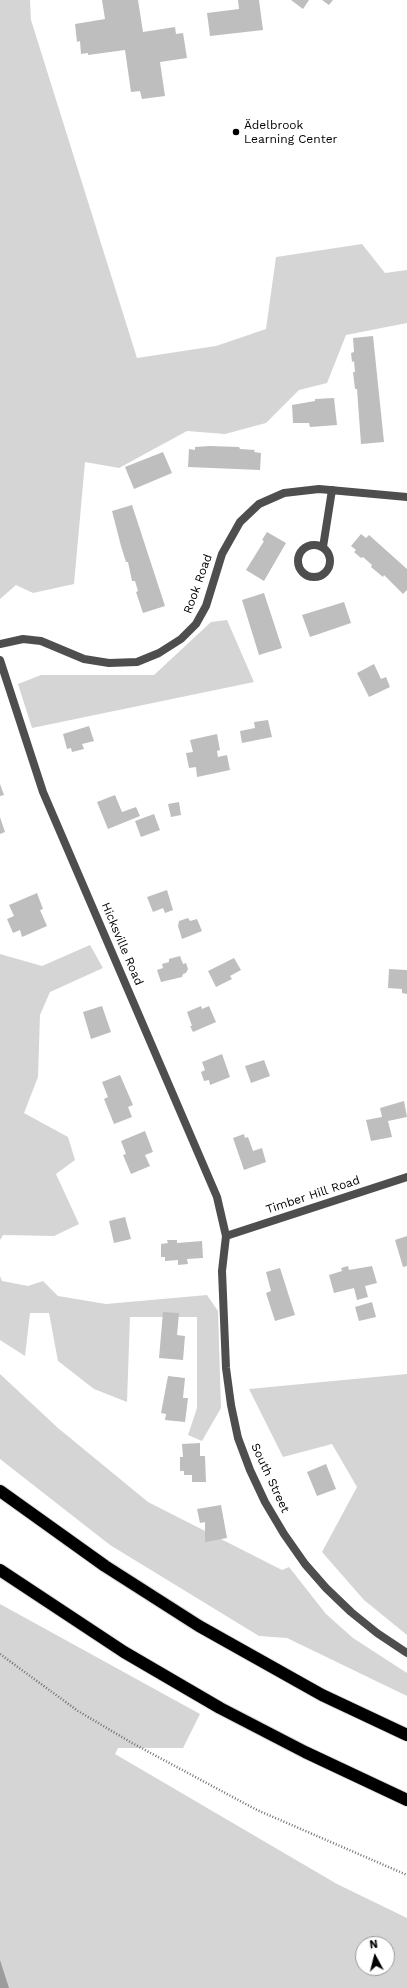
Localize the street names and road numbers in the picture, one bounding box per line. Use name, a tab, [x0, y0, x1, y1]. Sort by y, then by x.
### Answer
street label: Rook Road	[181, 552, 215, 616]
street label: Hicksville Road	[98, 900, 146, 988]
street label: Timber Hill Road	[264, 1173, 362, 1217]
street label: South Street	[248, 1441, 292, 1515]

